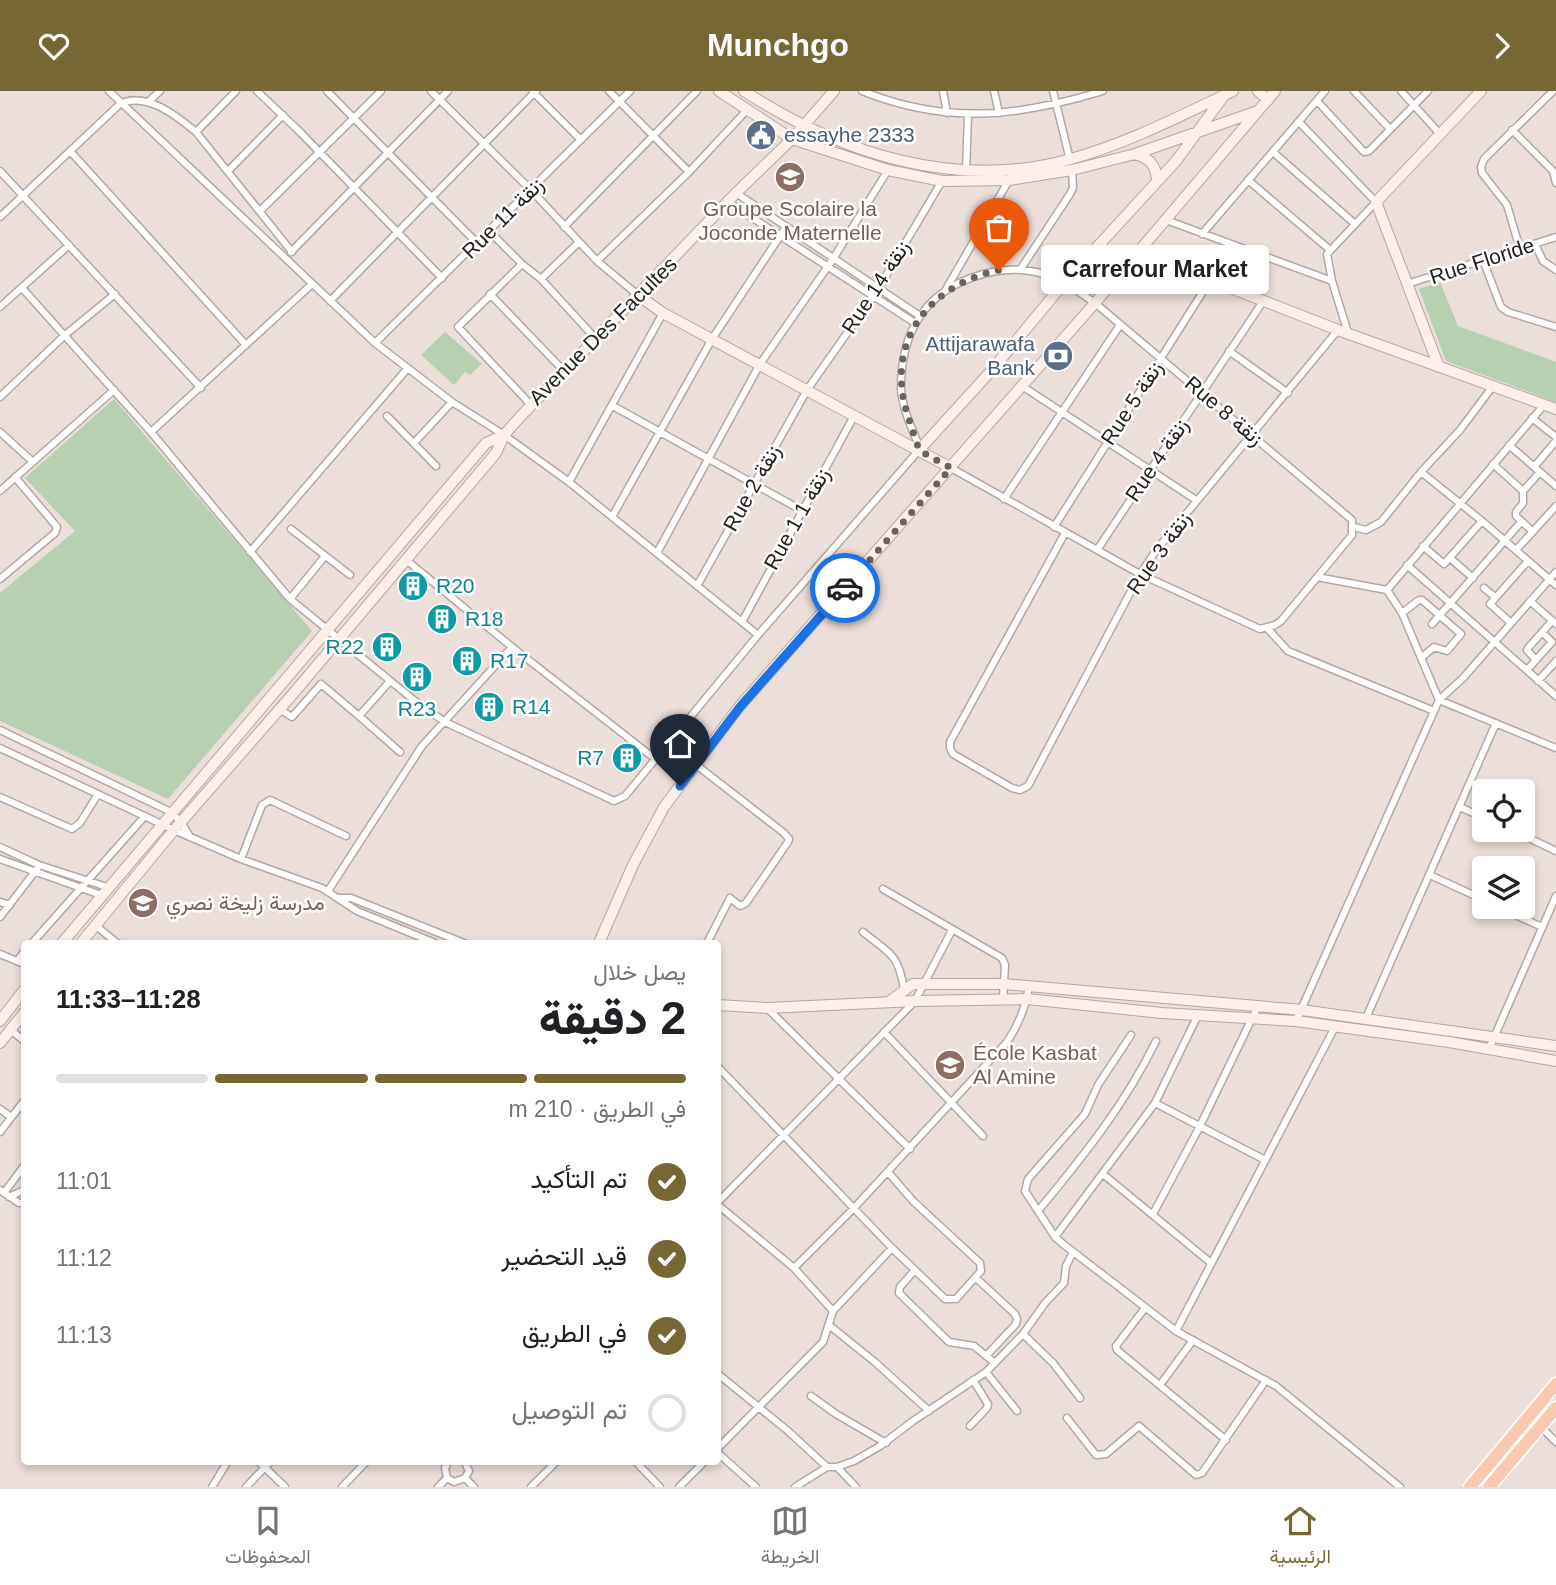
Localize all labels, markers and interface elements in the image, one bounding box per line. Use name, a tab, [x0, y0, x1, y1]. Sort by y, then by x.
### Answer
icon: heart	[35, 27, 73, 65]
text: Munchgo	[707, 27, 849, 63]
icon: forward	[1483, 27, 1521, 65]
public building icon: essayhe 2333	[744, 118, 778, 152]
place label: essayhe 2333	[784, 123, 915, 146]
school or university icon: Groupe Scolaire la Joconde Maternelle	[773, 160, 807, 194]
street label: Rue 11 زنقة	[457, 172, 549, 264]
place label: Groupe Scolaire la Joconde Maternelle	[698, 197, 882, 244]
pin	[969, 198, 1029, 270]
icon: bag	[980, 209, 1018, 247]
street label: Rue Floride	[1427, 233, 1537, 288]
street label: Rue 14 زنقة	[837, 236, 916, 339]
callout: Carrefour Market	[1041, 245, 1268, 295]
street label: Avenue Des Facultes	[524, 252, 681, 409]
text: Carrefour Market	[1062, 256, 1248, 282]
place label: Attijarawafa Bank	[925, 332, 1035, 379]
bank icon: Attijarawafa Bank	[1041, 339, 1075, 373]
street label: Rue 5 زنقة	[1096, 357, 1169, 450]
street label: Rue 8 زنقة	[1179, 371, 1268, 451]
street label: Rue 4 زنقة	[1120, 414, 1194, 507]
street label: Rue 2 زنقة	[718, 441, 786, 536]
street label: Rue 1 زنقة 1	[759, 464, 836, 574]
street label: Rue 3 زنقة	[1122, 507, 1197, 599]
courier	[810, 553, 880, 623]
building icon: R20	[396, 569, 430, 603]
icon: car	[826, 569, 864, 607]
place label: R20	[436, 574, 475, 597]
building icon: R18	[425, 602, 459, 636]
place label: R18	[465, 607, 504, 630]
building icon: R22	[370, 630, 404, 664]
place label: R22	[325, 635, 364, 658]
building icon: R17	[450, 644, 484, 678]
place label: R17	[490, 649, 529, 672]
building icon: R23	[400, 660, 434, 694]
building icon: R14	[472, 690, 506, 724]
place label: R14	[512, 695, 551, 718]
place label: R23	[398, 697, 436, 720]
pin	[650, 714, 710, 786]
icon: home	[661, 725, 699, 763]
building icon: R7	[610, 741, 644, 775]
place label: R7	[577, 746, 604, 769]
map controls	[1472, 779, 1535, 919]
button: locate	[1472, 779, 1535, 842]
button: layers	[1472, 856, 1535, 919]
school or university icon: مدرسة زليخة نصري	[126, 886, 160, 920]
place label: مدرسة زليخة نصري	[166, 891, 325, 920]
text: يصل خلال	[593, 959, 686, 985]
text: 11:28–11:33	[56, 984, 201, 1014]
text: 2 دقيقة	[539, 992, 686, 1044]
place label: École Kasbat Al Amine	[973, 1041, 1097, 1088]
school or university icon: École Kasbat Al Amine	[933, 1048, 967, 1082]
text: في الطريق · 210 m	[509, 1096, 686, 1122]
icon: check	[648, 1163, 686, 1201]
text: تم التأكيد	[530, 1164, 627, 1194]
text: 11:01	[56, 1168, 112, 1194]
icon: check	[648, 1240, 686, 1278]
text: قيد التحضير	[501, 1241, 627, 1271]
text: 11:12	[56, 1245, 112, 1271]
icon: check	[648, 1317, 686, 1355]
text: في الطريق	[522, 1318, 627, 1348]
text: 11:13	[56, 1322, 112, 1348]
text: تم التوصيل	[511, 1395, 627, 1425]
tab: المحفوظات	[225, 1502, 311, 1573]
tab: الخريطة	[761, 1502, 819, 1573]
tab: الرئيسية	[1270, 1502, 1331, 1573]

